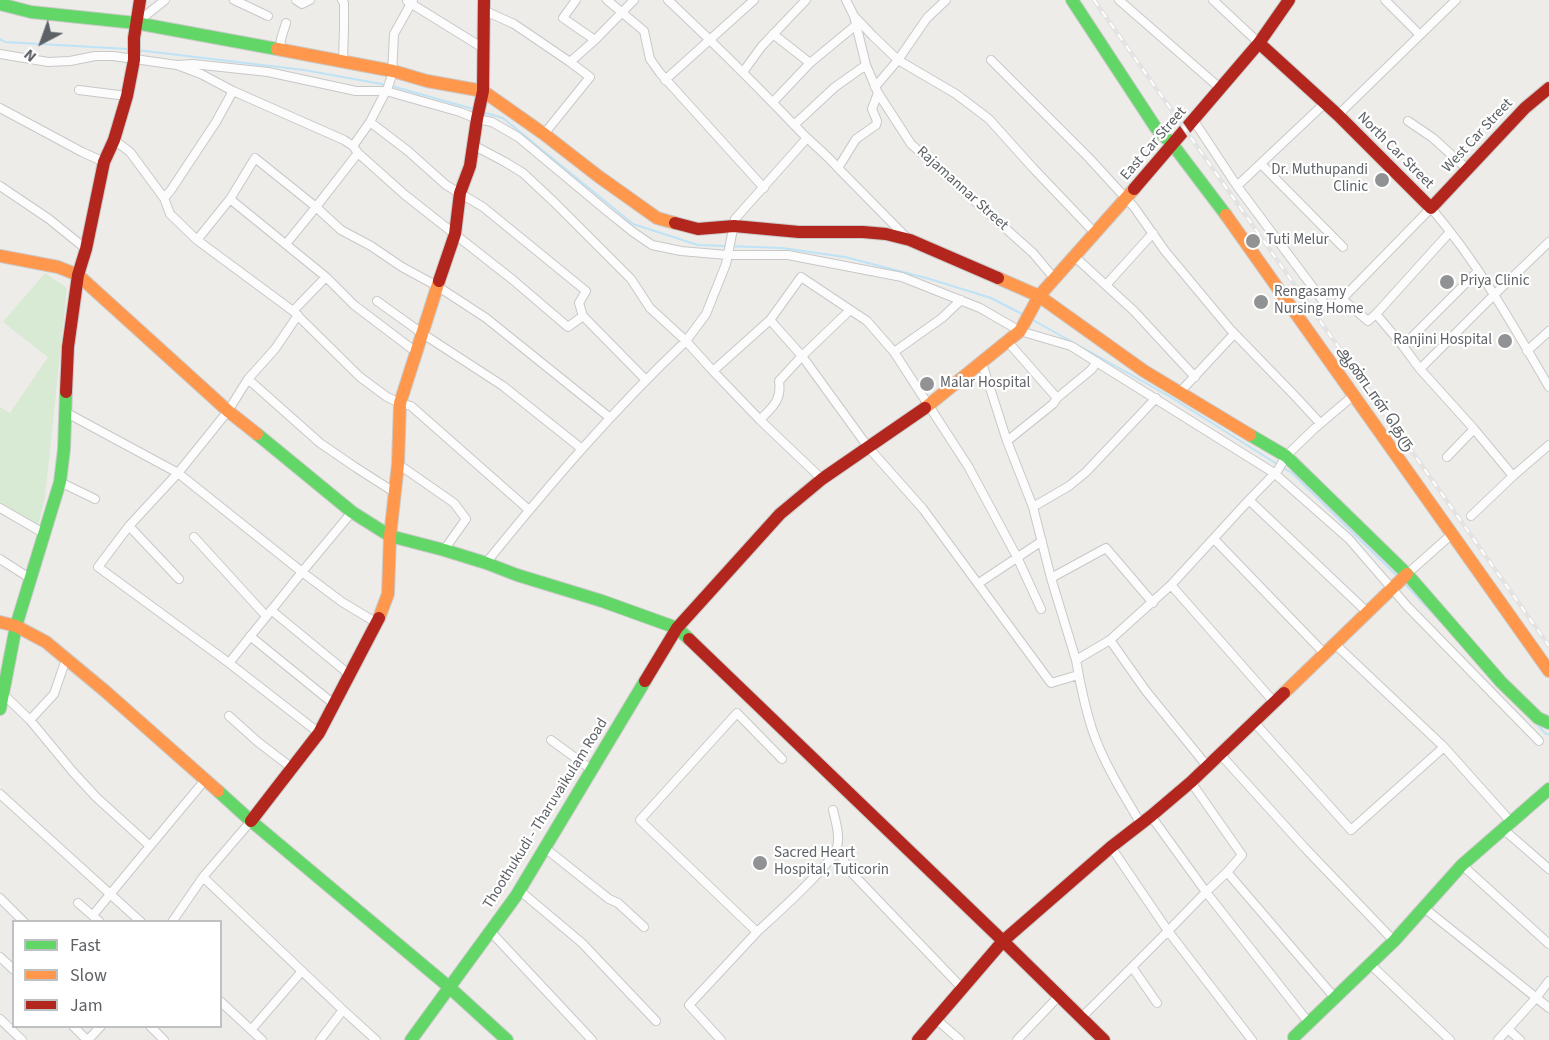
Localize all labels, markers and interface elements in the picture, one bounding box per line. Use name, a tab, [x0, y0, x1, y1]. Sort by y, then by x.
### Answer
north arrow	[12, 12, 72, 72]
text: N	[19, 44, 41, 67]
street label: West Car Street	[1439, 95, 1517, 177]
street label: East Car Street	[1117, 104, 1191, 184]
street label: North Car Street	[1353, 109, 1437, 193]
street label: Rajamannar Street	[912, 143, 1012, 235]
place label: Dr. Muthupandi Clinic	[1271, 162, 1368, 197]
marker: Dr. Muthupandi Clinic	[1373, 171, 1391, 189]
marker: Tuti Melur	[1244, 232, 1262, 250]
place label: Tuti Melur	[1266, 232, 1329, 250]
marker: Priya Clinic	[1438, 273, 1456, 291]
place label: Priya Clinic	[1460, 273, 1529, 291]
place label: Rengasamy Nursing Home	[1274, 284, 1364, 319]
marker: Rengasamy Nursing Home	[1252, 293, 1270, 311]
place label: Ranjini Hospital	[1393, 332, 1492, 350]
marker: Ranjini Hospital	[1496, 332, 1514, 350]
street label: ஆண்டாள் தெரு	[1332, 343, 1418, 455]
marker: Malar Hospital	[918, 375, 936, 393]
place label: Malar Hospital	[940, 375, 1030, 393]
street label: Thoothukudi - Tharuvaikulam Road	[480, 715, 612, 913]
place label: Sacred Heart Hospital, Tuticorin	[774, 845, 889, 880]
marker: Sacred Heart Hospital, Tuticorin	[751, 854, 769, 872]
legend	[12, 920, 222, 1028]
text: Fast	[70, 933, 101, 958]
text: Slow	[70, 963, 107, 988]
text: Jam	[70, 993, 103, 1018]

